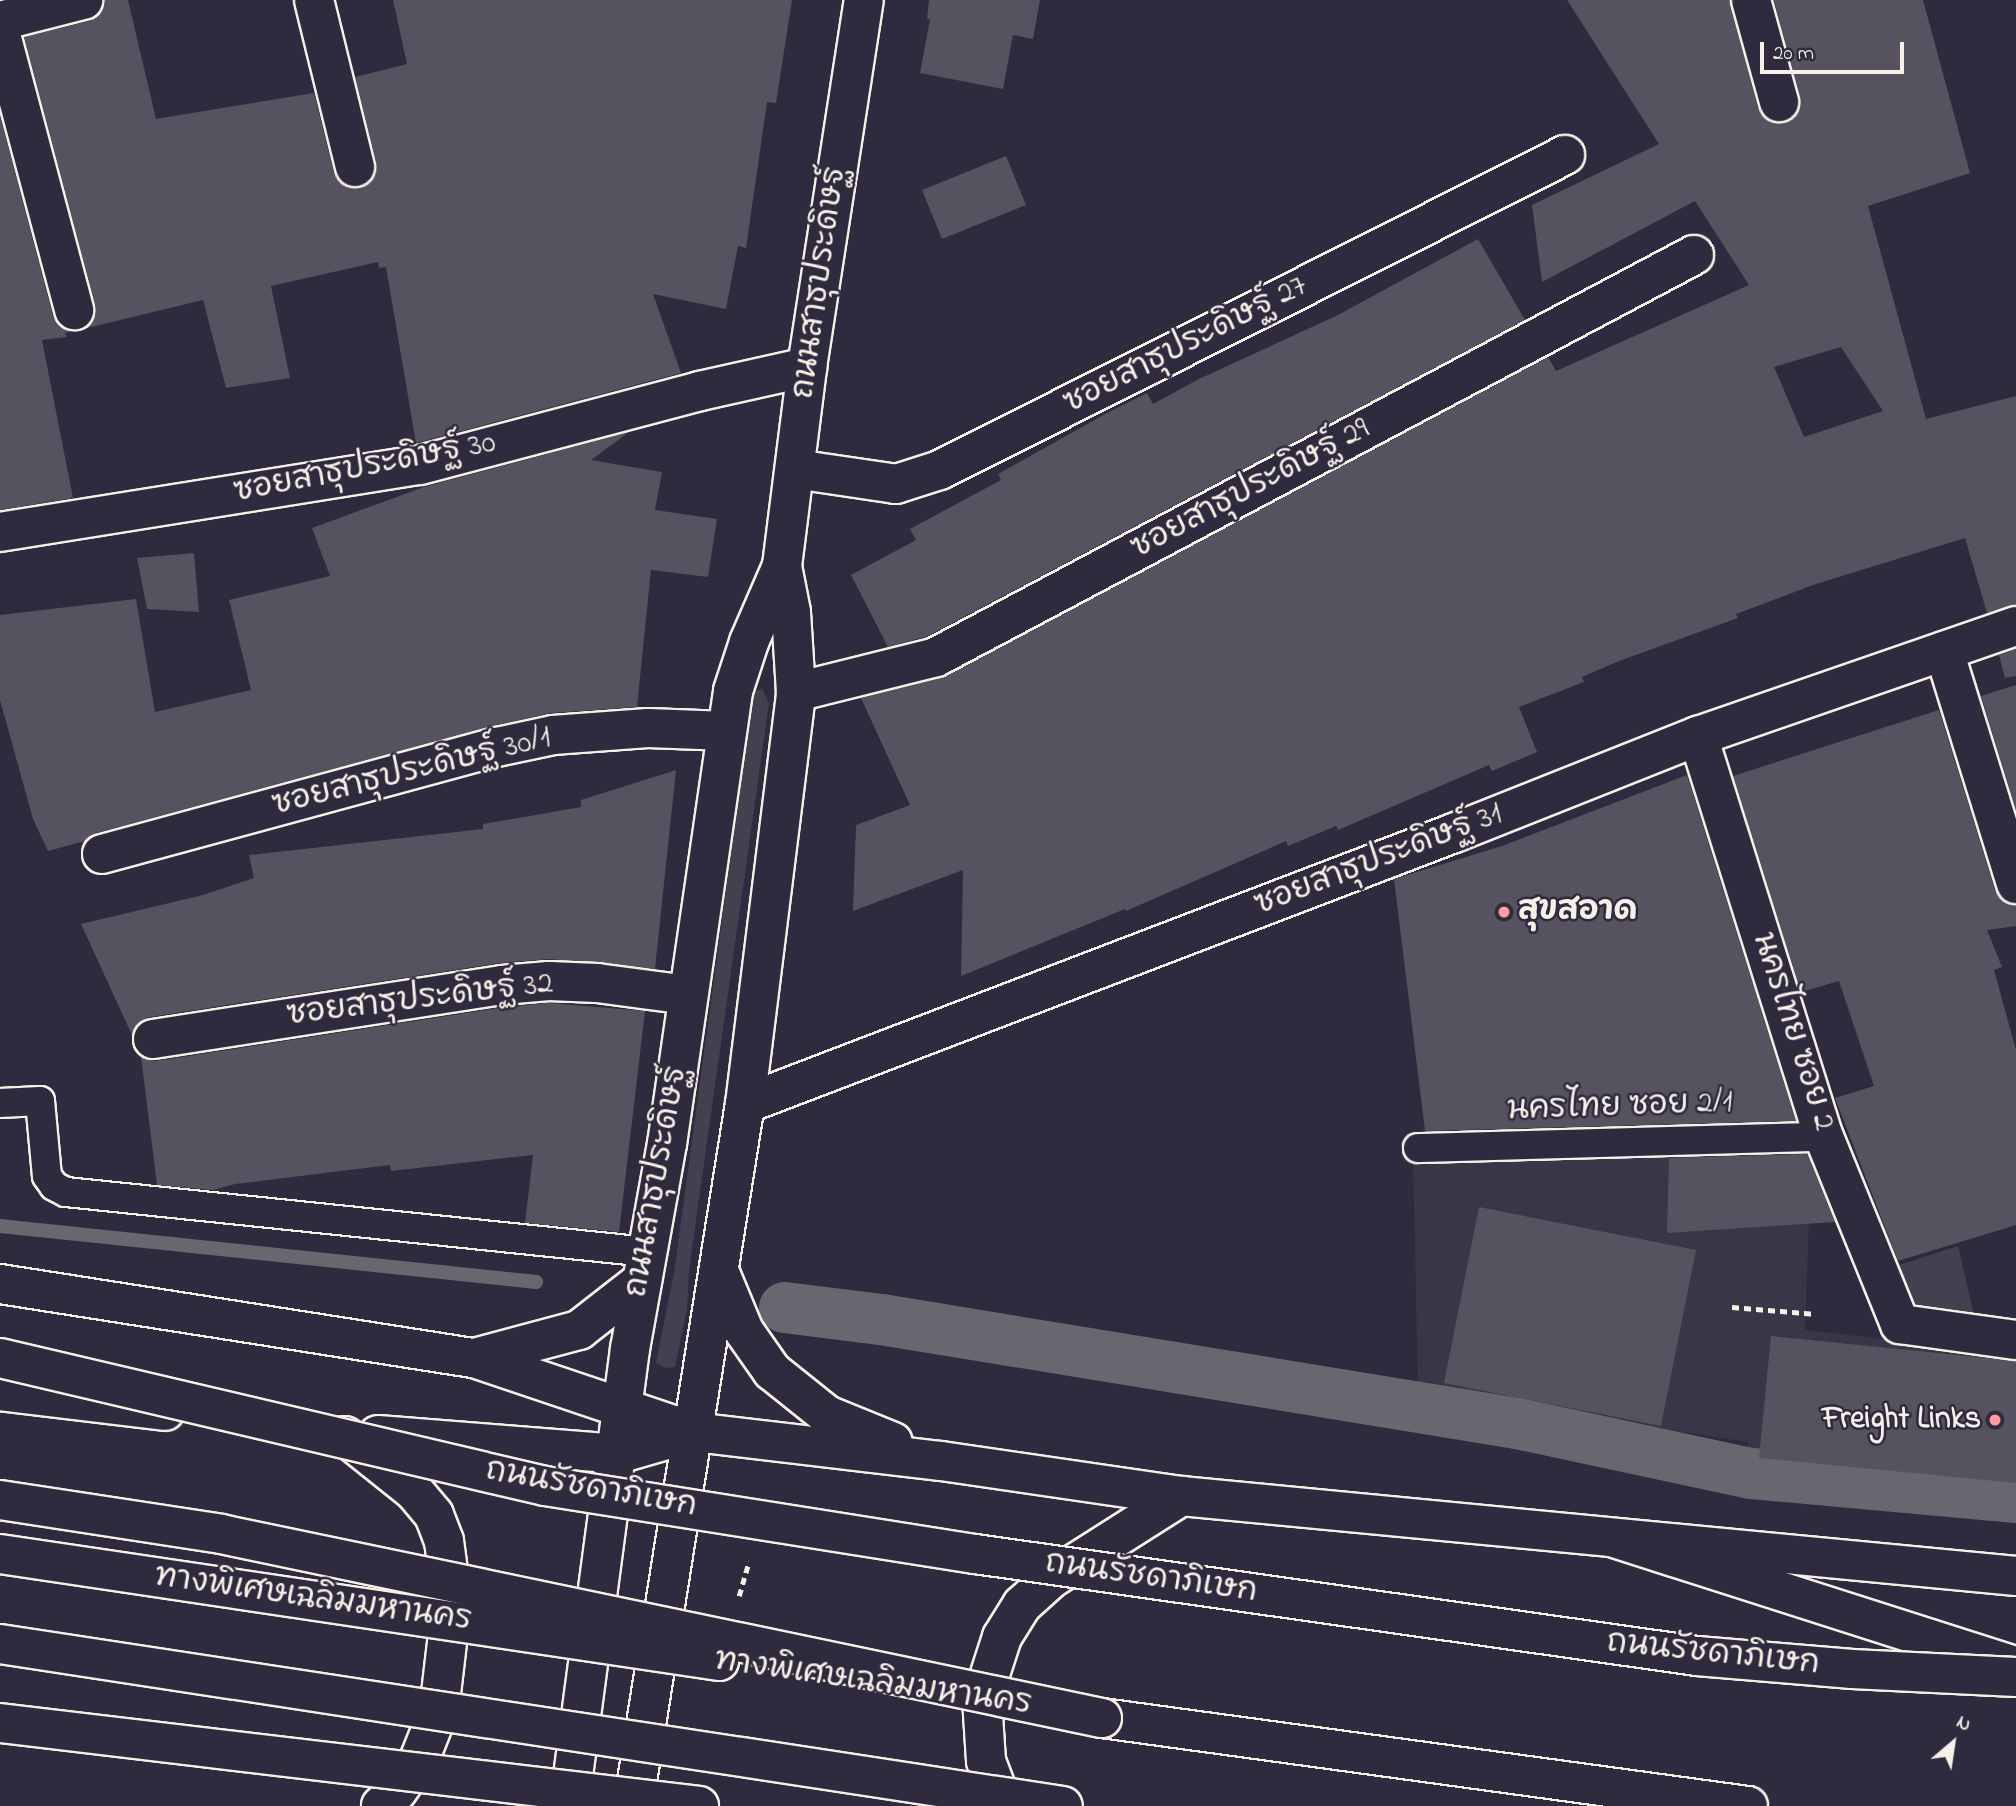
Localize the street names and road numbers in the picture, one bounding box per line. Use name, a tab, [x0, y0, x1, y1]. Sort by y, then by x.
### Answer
street label: ถนนสาธุประดิษฐ์	[786, 164, 856, 402]
street label: ซอยสาธุประดิษฐ์ 27	[1058, 268, 1314, 424]
street label: ซอยสาธุประดิษฐ์ 29	[1125, 411, 1377, 569]
street label: ซอยสาธุประดิษฐ์ 30	[231, 425, 499, 513]
street label: ซอยสาธุประดิษฐ์ 30/1	[269, 720, 555, 826]
street label: ซอยสาธุประดิษฐ์ 31	[1250, 796, 1508, 926]
street label: นครไทย ซอย 2	[1742, 928, 1842, 1136]
street label: ซอยสาธุประดิษฐ์ 32	[285, 966, 555, 1036]
street label: ถนนสาธุประดิษฐ์	[619, 1063, 697, 1301]
street label: นครไทย ซอย 2/1	[1507, 1085, 1733, 1131]
street label: ถนนรัชดาภิเษก	[482, 1453, 700, 1527]
street label: ถนนรัชดาภิเษก	[1042, 1545, 1260, 1613]
street label: ทางพิเศษเฉลิมมหานคร	[152, 1559, 474, 1641]
street label: ถนนรัชดาภิเษก	[1605, 1625, 1821, 1685]
street label: ทางพิเศษเฉลิมมหานคร	[712, 1643, 1034, 1725]

